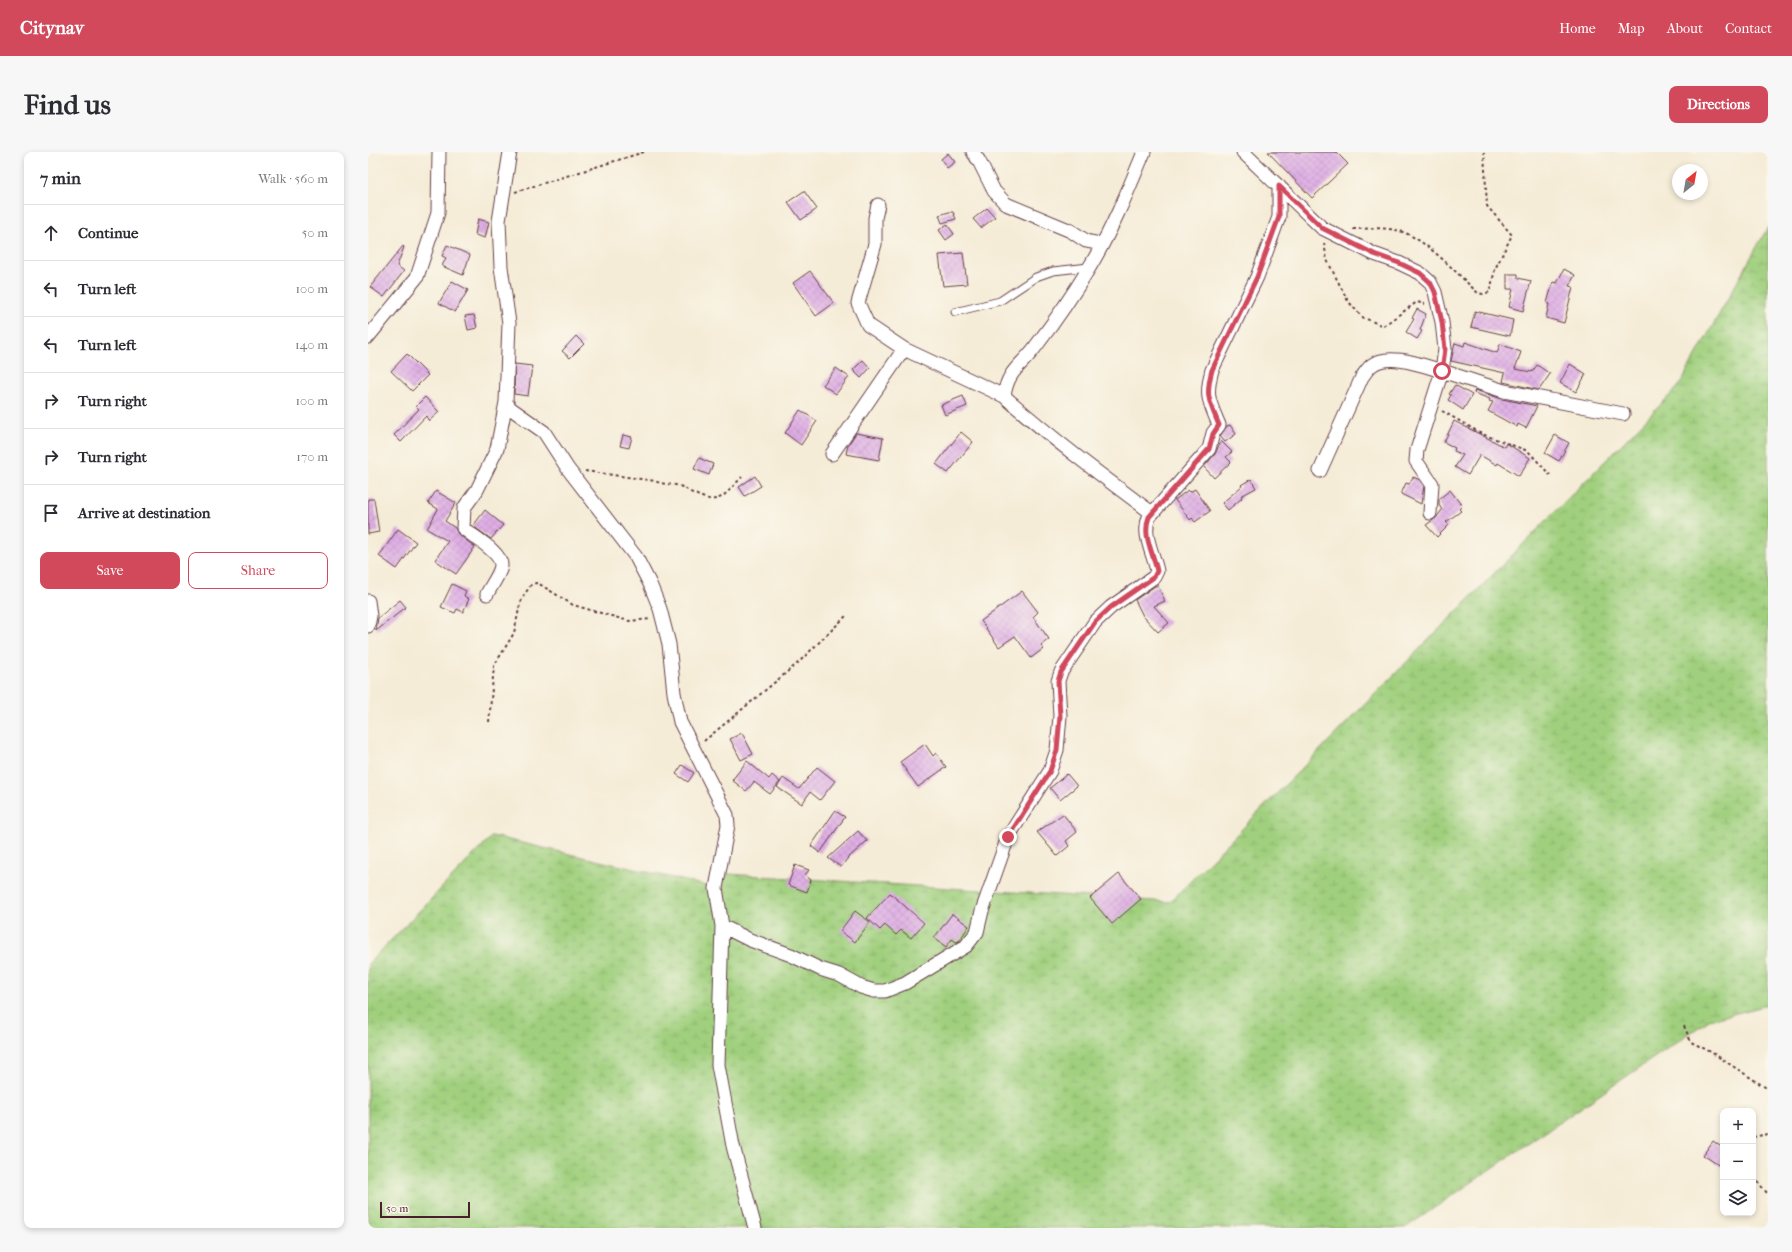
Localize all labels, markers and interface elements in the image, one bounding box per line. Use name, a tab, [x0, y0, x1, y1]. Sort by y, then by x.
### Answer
text: Citynav	[20, 17, 84, 39]
text: Home	[1559, 20, 1596, 37]
text: Map	[1618, 20, 1645, 37]
text: About	[1667, 20, 1703, 37]
text: Contact	[1725, 20, 1772, 37]
button: Directions	[1669, 86, 1768, 123]
text: Find us	[24, 88, 111, 121]
north arrow	[1672, 164, 1708, 200]
text: 7 min	[40, 168, 81, 188]
text: Walk · 560 m	[258, 171, 328, 186]
icon: ahead	[40, 222, 62, 244]
text: Continue	[78, 224, 138, 242]
text: 50 m	[302, 225, 328, 240]
icon: left	[40, 278, 62, 300]
text: Turn left	[78, 280, 136, 298]
text: 100 m	[295, 281, 328, 296]
icon: left	[40, 334, 62, 356]
text: Turn left	[78, 336, 136, 354]
text: 140 m	[295, 337, 328, 352]
route start	[1433, 362, 1451, 380]
icon: right	[40, 390, 62, 412]
text: Turn right	[78, 392, 147, 410]
text: 100 m	[295, 393, 328, 408]
icon: right	[40, 446, 62, 468]
text: Turn right	[78, 448, 147, 466]
text: 170 m	[296, 449, 328, 464]
icon: arrive	[40, 502, 62, 524]
text: Arrive at destination	[78, 504, 210, 522]
button: Save	[40, 552, 180, 589]
button: Share	[188, 552, 328, 589]
route end	[999, 828, 1017, 846]
map controls	[1720, 1108, 1756, 1216]
button: +	[1720, 1108, 1756, 1144]
button: −	[1720, 1144, 1756, 1180]
button: layers	[1720, 1180, 1756, 1216]
scale bar	[380, 1200, 470, 1219]
text: 50 m	[386, 1202, 408, 1215]

